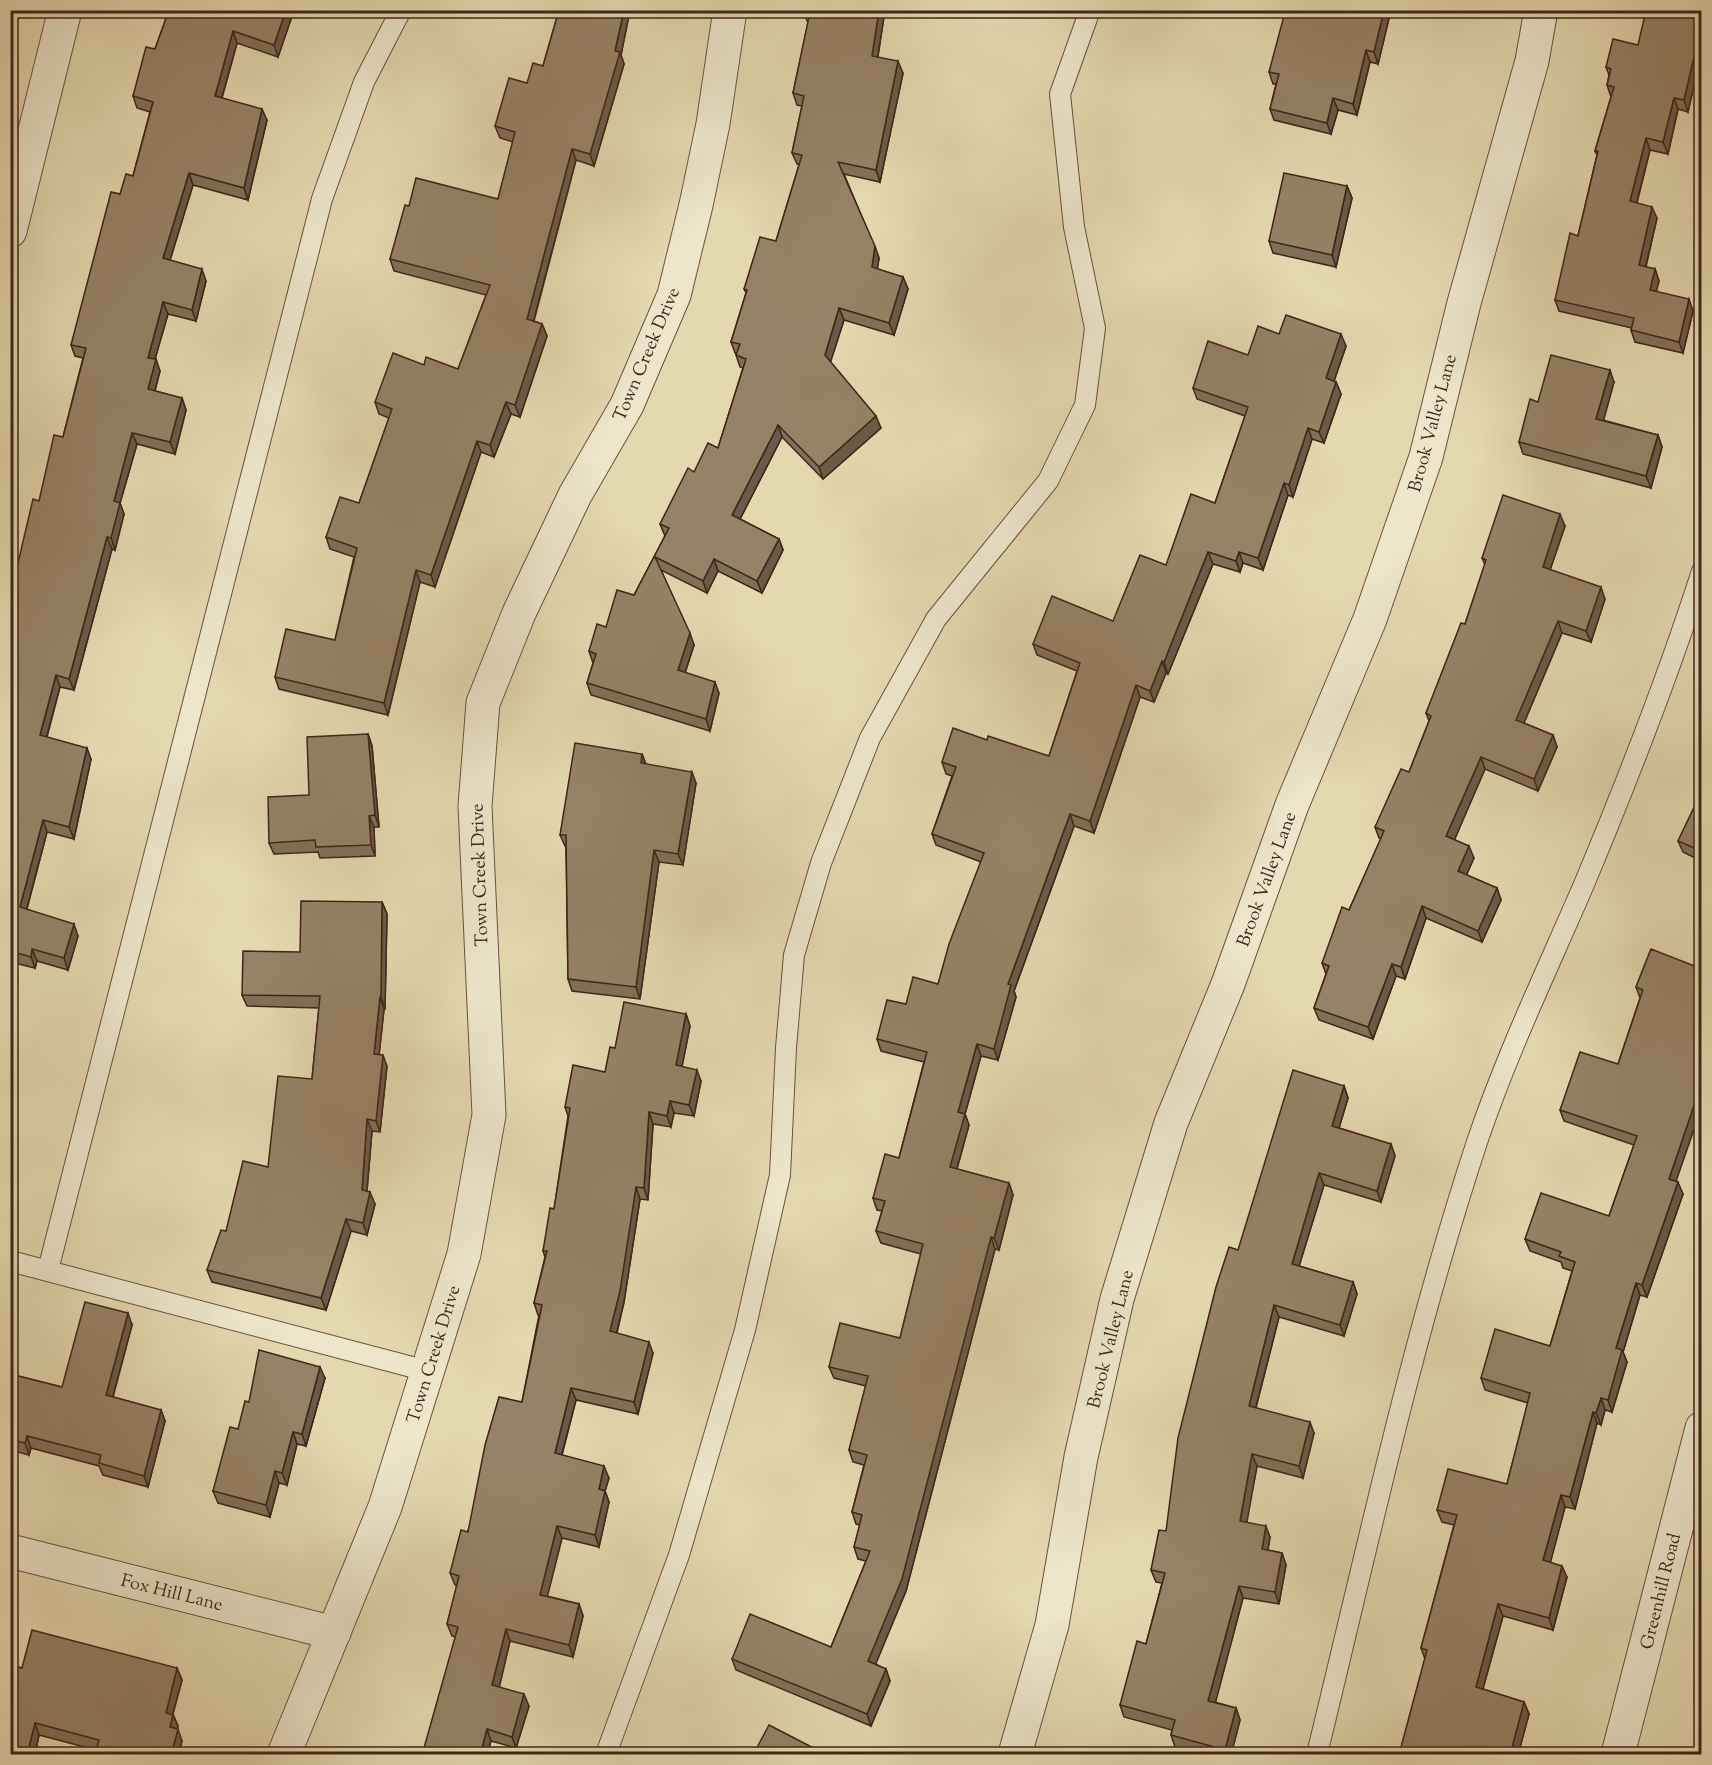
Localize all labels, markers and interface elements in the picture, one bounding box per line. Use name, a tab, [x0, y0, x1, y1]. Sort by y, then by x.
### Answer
street label: Town Creek Drive	[608, 284, 688, 426]
street label: Brook Valley Lane	[1403, 352, 1465, 495]
street label: Town Creek Drive	[466, 803, 496, 947]
street label: Brook Valley Lane	[1231, 809, 1304, 951]
street label: Brook Valley Lane	[1082, 1268, 1142, 1411]
street label: Town Creek Drive	[402, 1282, 468, 1427]
street label: Greenhill Road	[1635, 1531, 1689, 1652]
street label: Fox Hill Lane	[118, 1569, 225, 1619]

